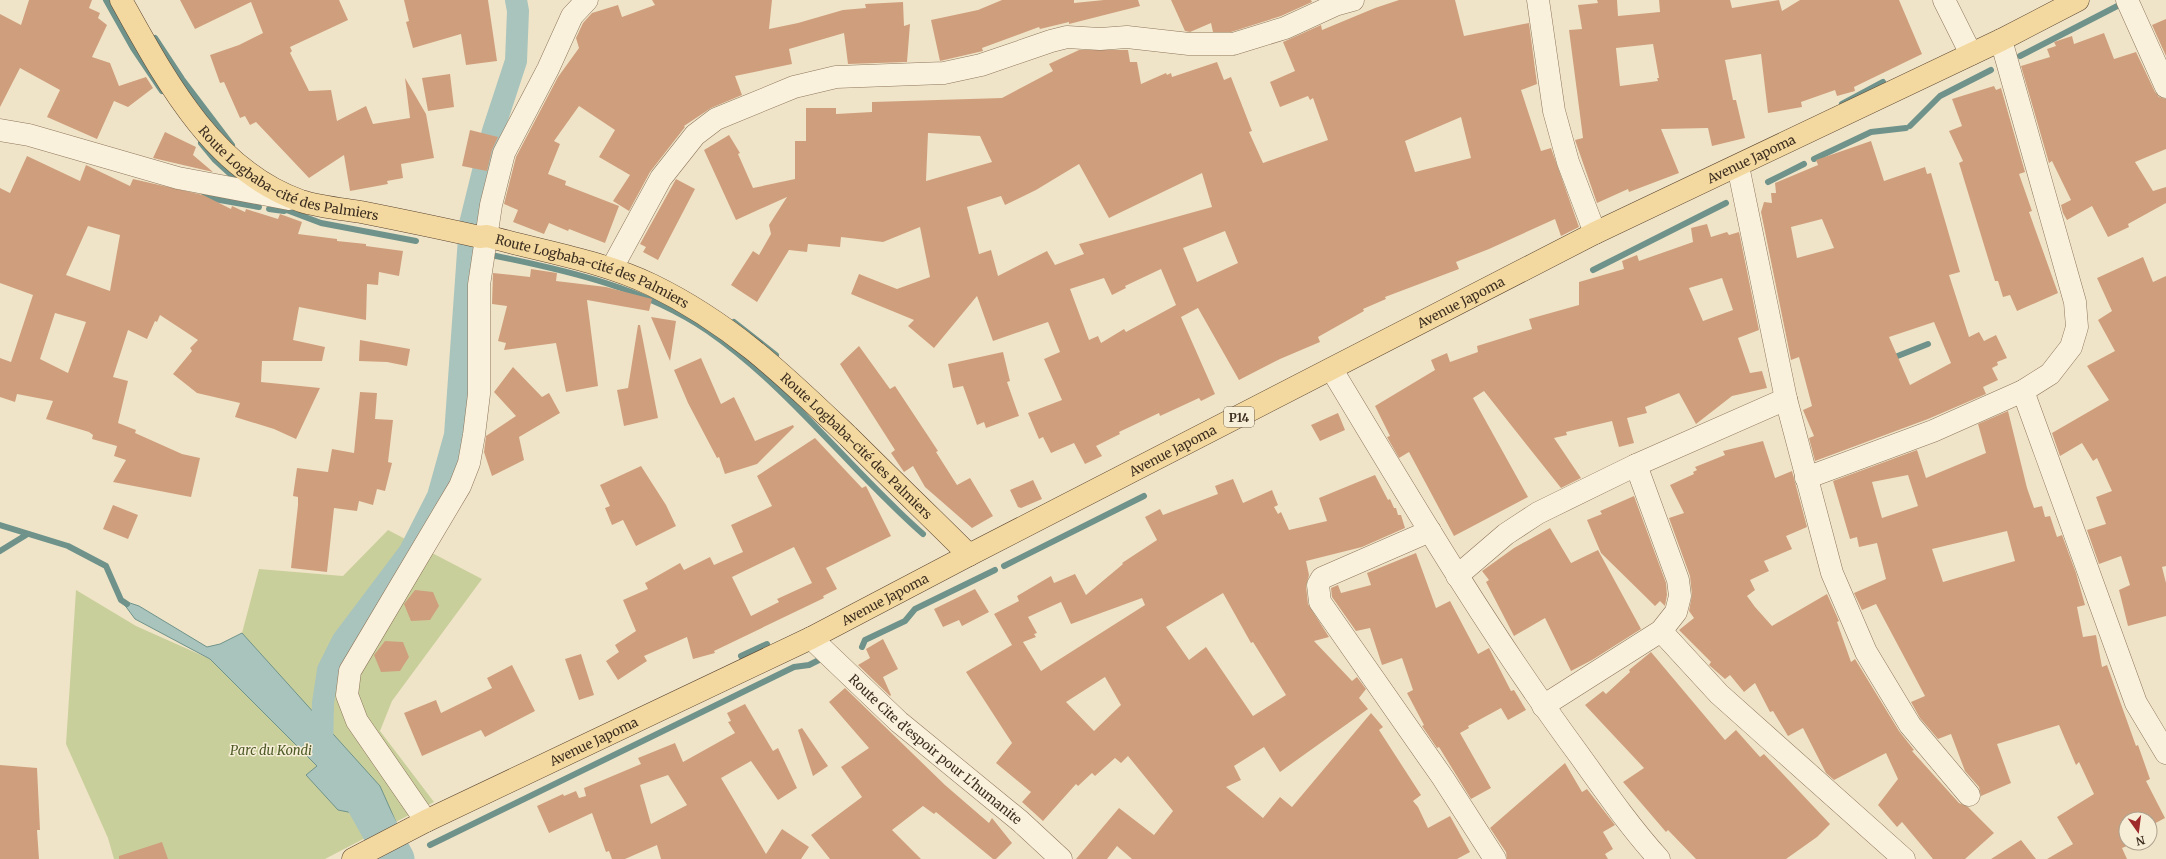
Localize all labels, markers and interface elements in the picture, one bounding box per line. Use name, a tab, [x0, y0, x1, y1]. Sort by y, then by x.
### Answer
street label: Route Logbaba-cité des Palmiers	[195, 122, 380, 224]
street label: Avenue Japoma	[1703, 130, 1798, 187]
street label: Route Logbaba-cité des Palmiers	[494, 230, 692, 312]
street label: Avenue Japoma	[1413, 273, 1507, 332]
street label: Route Logbaba-cité des Palmiers	[777, 369, 936, 523]
road number: P14	[1224, 407, 1254, 427]
street label: Avenue Japoma	[1125, 421, 1219, 480]
street label: Avenue Japoma	[838, 569, 931, 629]
street label: Route Cite d'espoir pour L'humanite	[845, 670, 1026, 828]
street label: Avenue Japoma	[546, 713, 641, 770]
park label: Parc du Kondi	[230, 742, 312, 759]
north arrow	[2118, 811, 2158, 851]
text: N	[2134, 833, 2146, 849]

